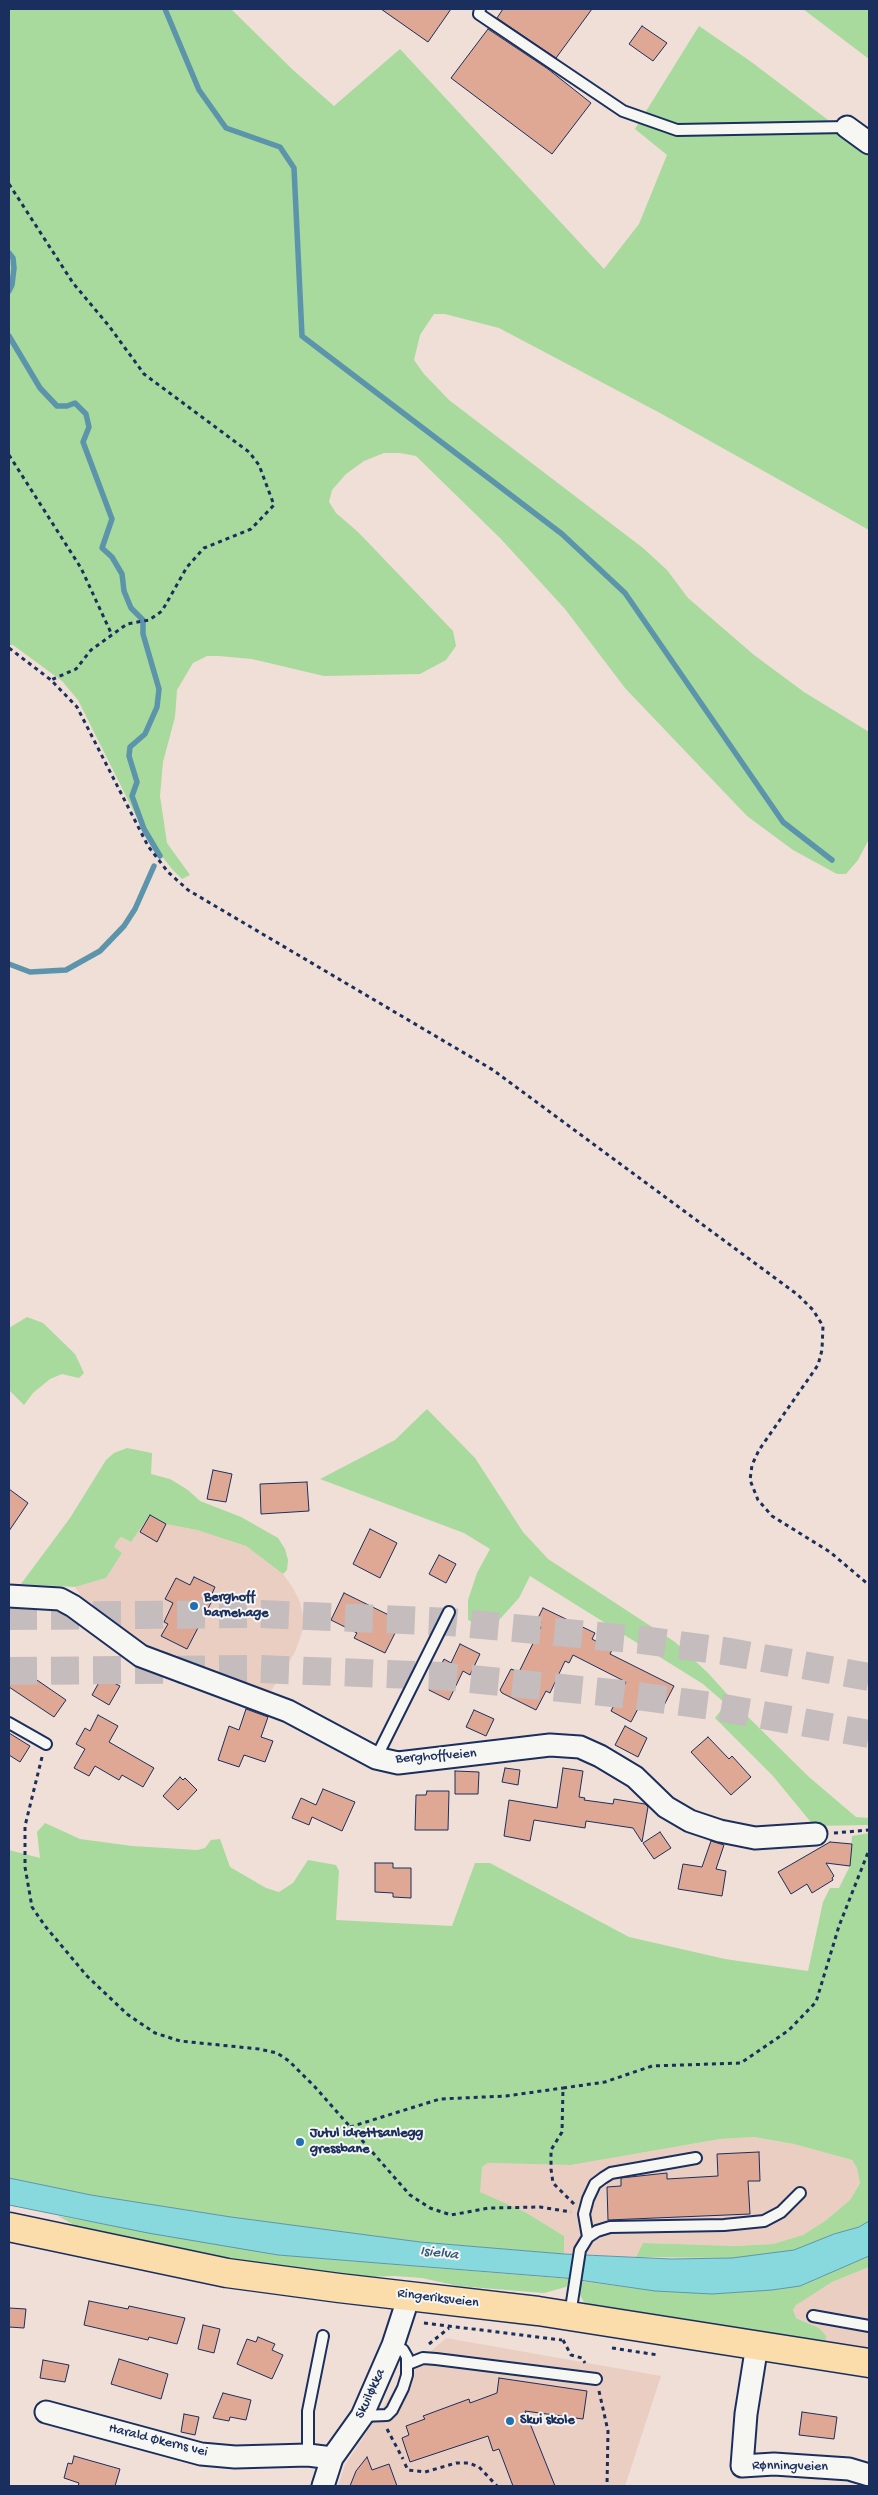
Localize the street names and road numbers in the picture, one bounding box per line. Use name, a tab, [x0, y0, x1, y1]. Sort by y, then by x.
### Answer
street label: Berghoffveien	[395, 1746, 477, 1768]
street label: Ringeriksveien	[396, 2286, 480, 2312]
street label: Skuiløkka	[352, 2366, 390, 2422]
street label: Harald Økerns vei	[107, 2421, 209, 2461]
street label: Rønningveien	[752, 2458, 828, 2476]

